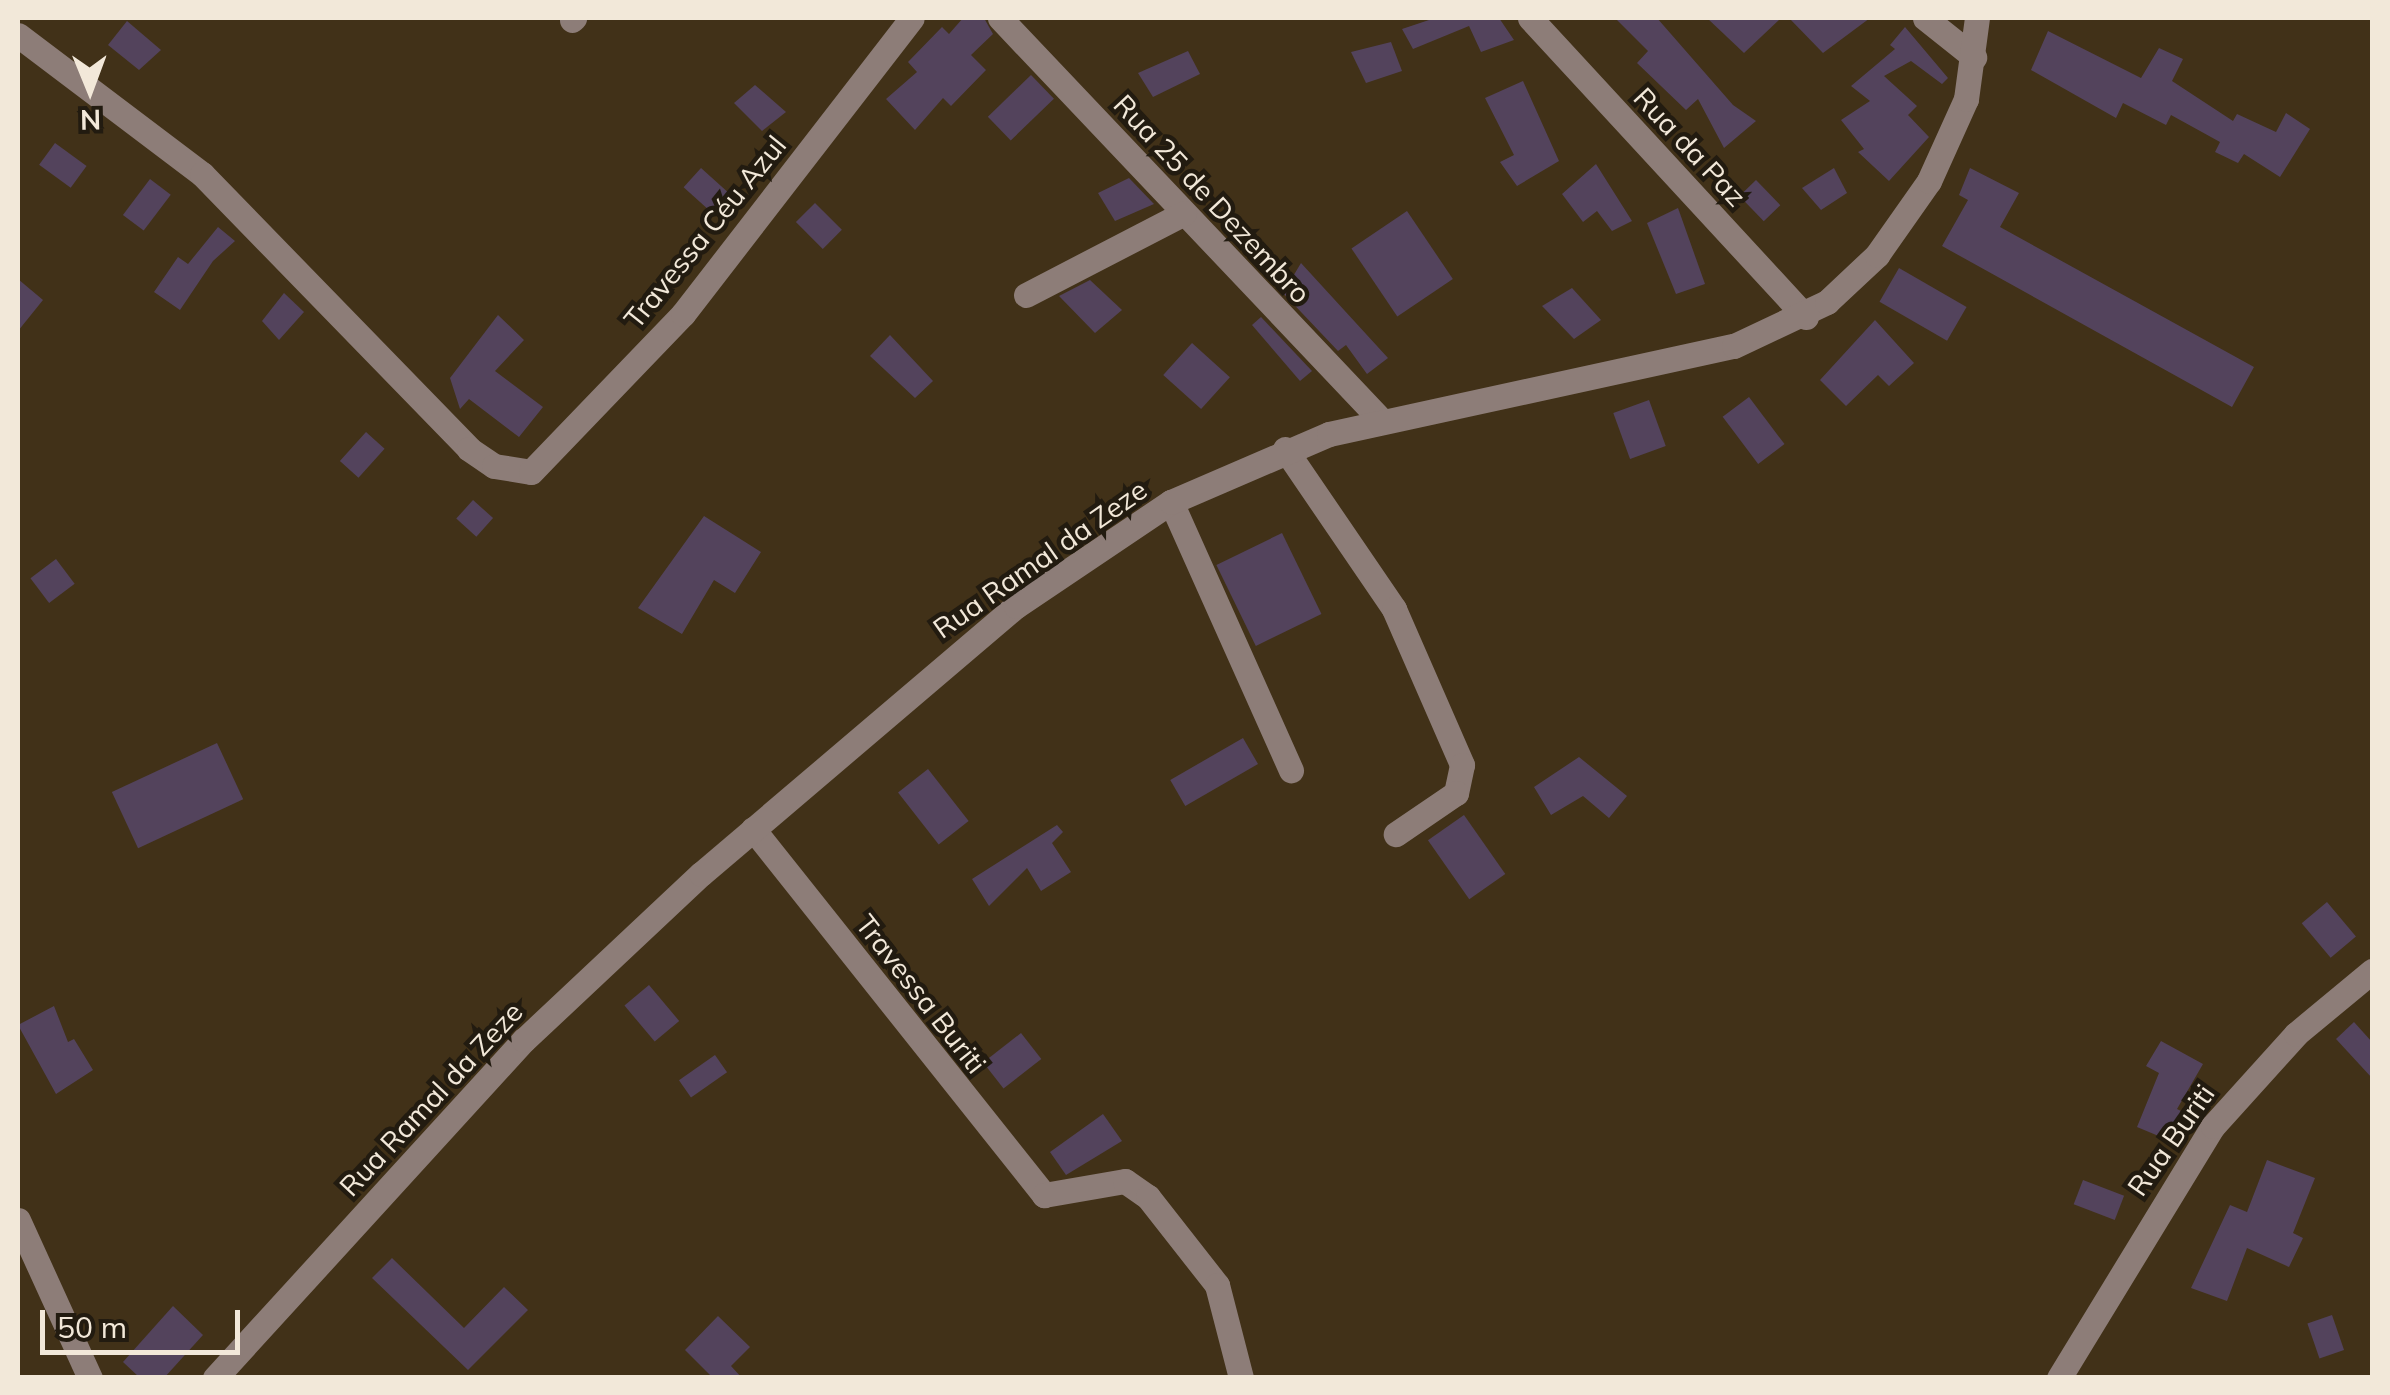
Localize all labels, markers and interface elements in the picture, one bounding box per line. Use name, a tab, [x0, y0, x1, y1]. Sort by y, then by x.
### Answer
north arrow	[40, 40, 140, 140]
street label: Rua da Paz	[1627, 81, 1753, 213]
street label: Rua 25 de Dezembro	[1107, 88, 1317, 310]
text: N	[80, 103, 101, 138]
street label: Travessa Céu Azul	[617, 129, 793, 335]
street label: Rua Ramal da Zeze	[927, 473, 1153, 645]
street label: Travessa Buriti	[849, 908, 993, 1080]
street label: Rua Ramal da Zeze	[332, 995, 530, 1203]
street label: Rua Buriti	[2120, 1078, 2222, 1202]
scale bar	[45, 1290, 245, 1352]
text: 50 m	[57, 1308, 127, 1346]

